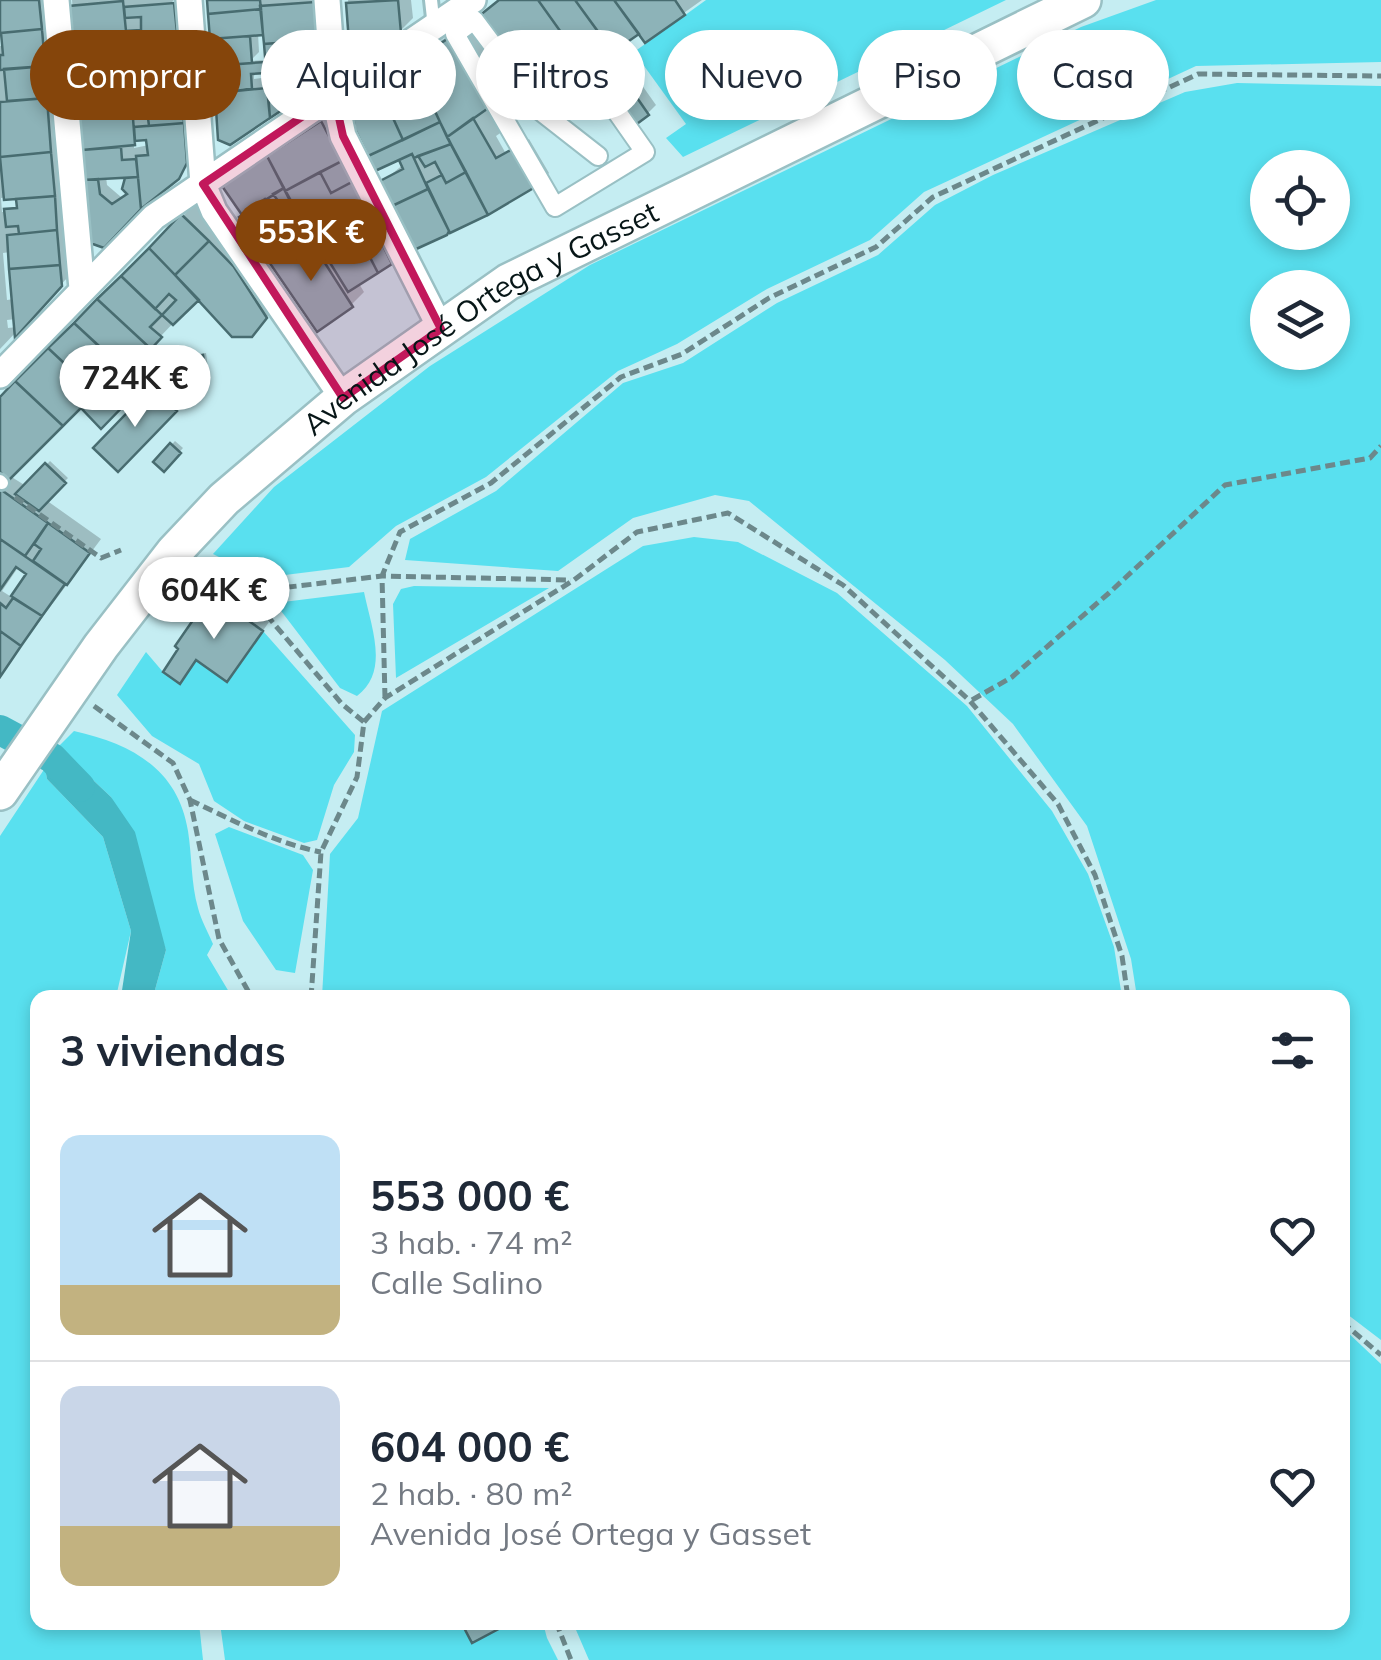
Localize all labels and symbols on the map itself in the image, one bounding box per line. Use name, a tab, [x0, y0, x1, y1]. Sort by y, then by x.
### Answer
street label: Avenida José Ortega y Gasset	[295, 192, 664, 443]
pin: 553K €	[230, 199, 392, 284]
pin: 724K €	[54, 345, 216, 430]
pin: 604K €	[133, 557, 295, 642]

